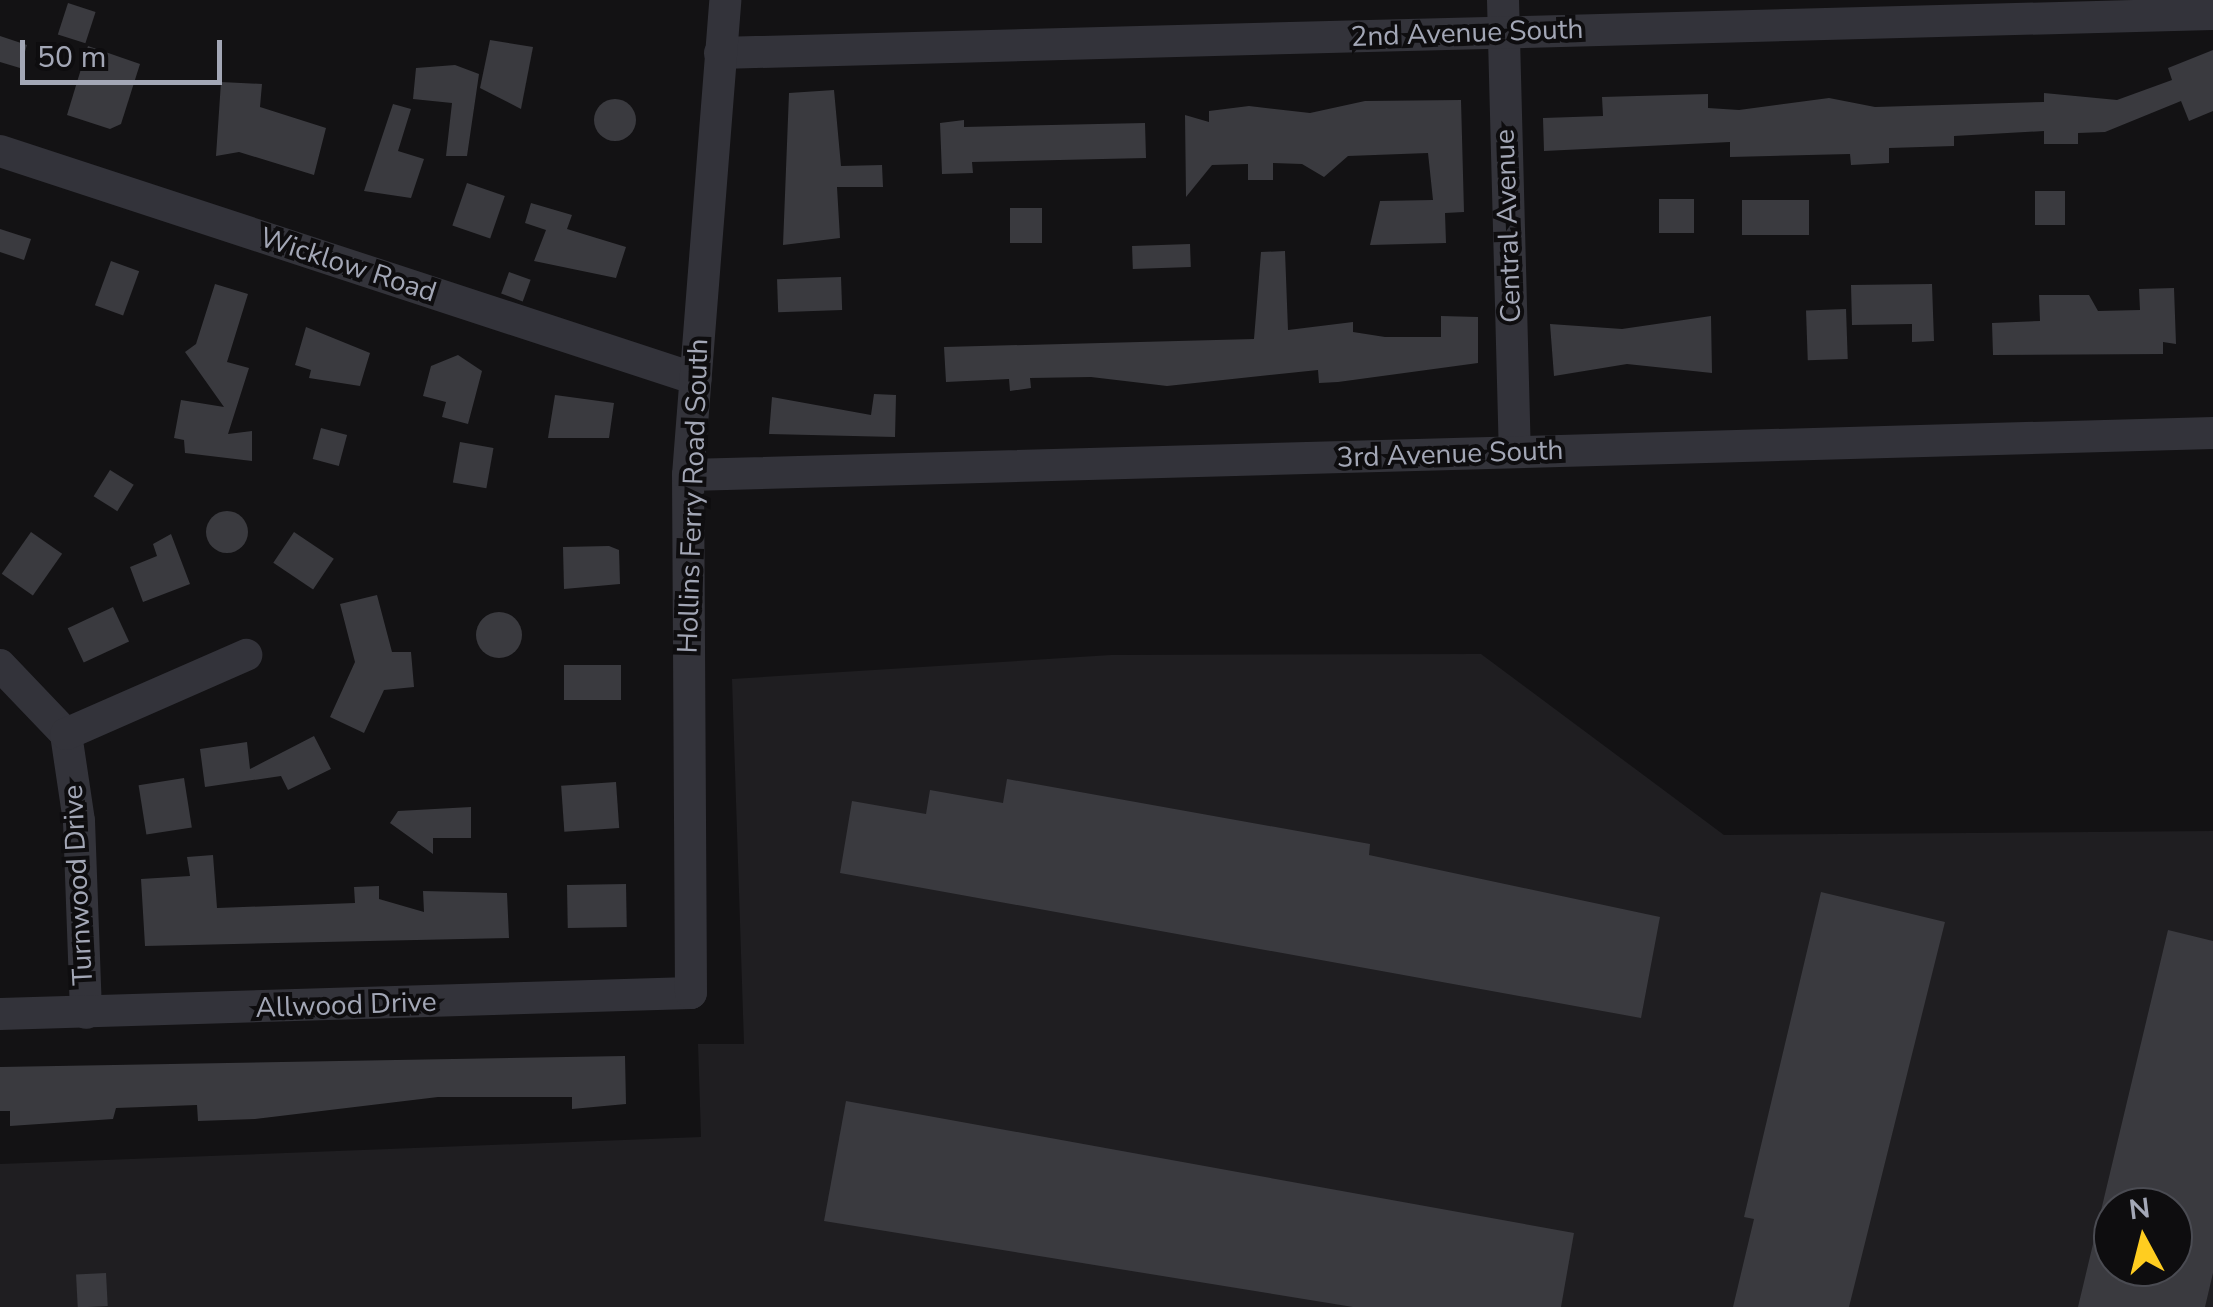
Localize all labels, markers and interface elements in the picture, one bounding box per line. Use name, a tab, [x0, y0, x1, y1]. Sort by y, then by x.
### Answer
street label: 2nd Avenue South	[1350, 12, 1584, 54]
scale bar	[25, 20, 228, 82]
text: 50 m	[37, 37, 106, 78]
street label: Central Avenue	[1488, 128, 1528, 324]
street label: Wicklow Road	[255, 221, 441, 309]
street label: Hollins Ferry Road South	[671, 338, 715, 654]
street label: 3rd Avenue South	[1336, 433, 1564, 475]
street label: Turnwood Drive	[56, 784, 100, 986]
street label: Allwood Drive	[255, 985, 437, 1025]
north arrow	[2093, 1187, 2193, 1287]
text: N	[2127, 1189, 2152, 1229]

